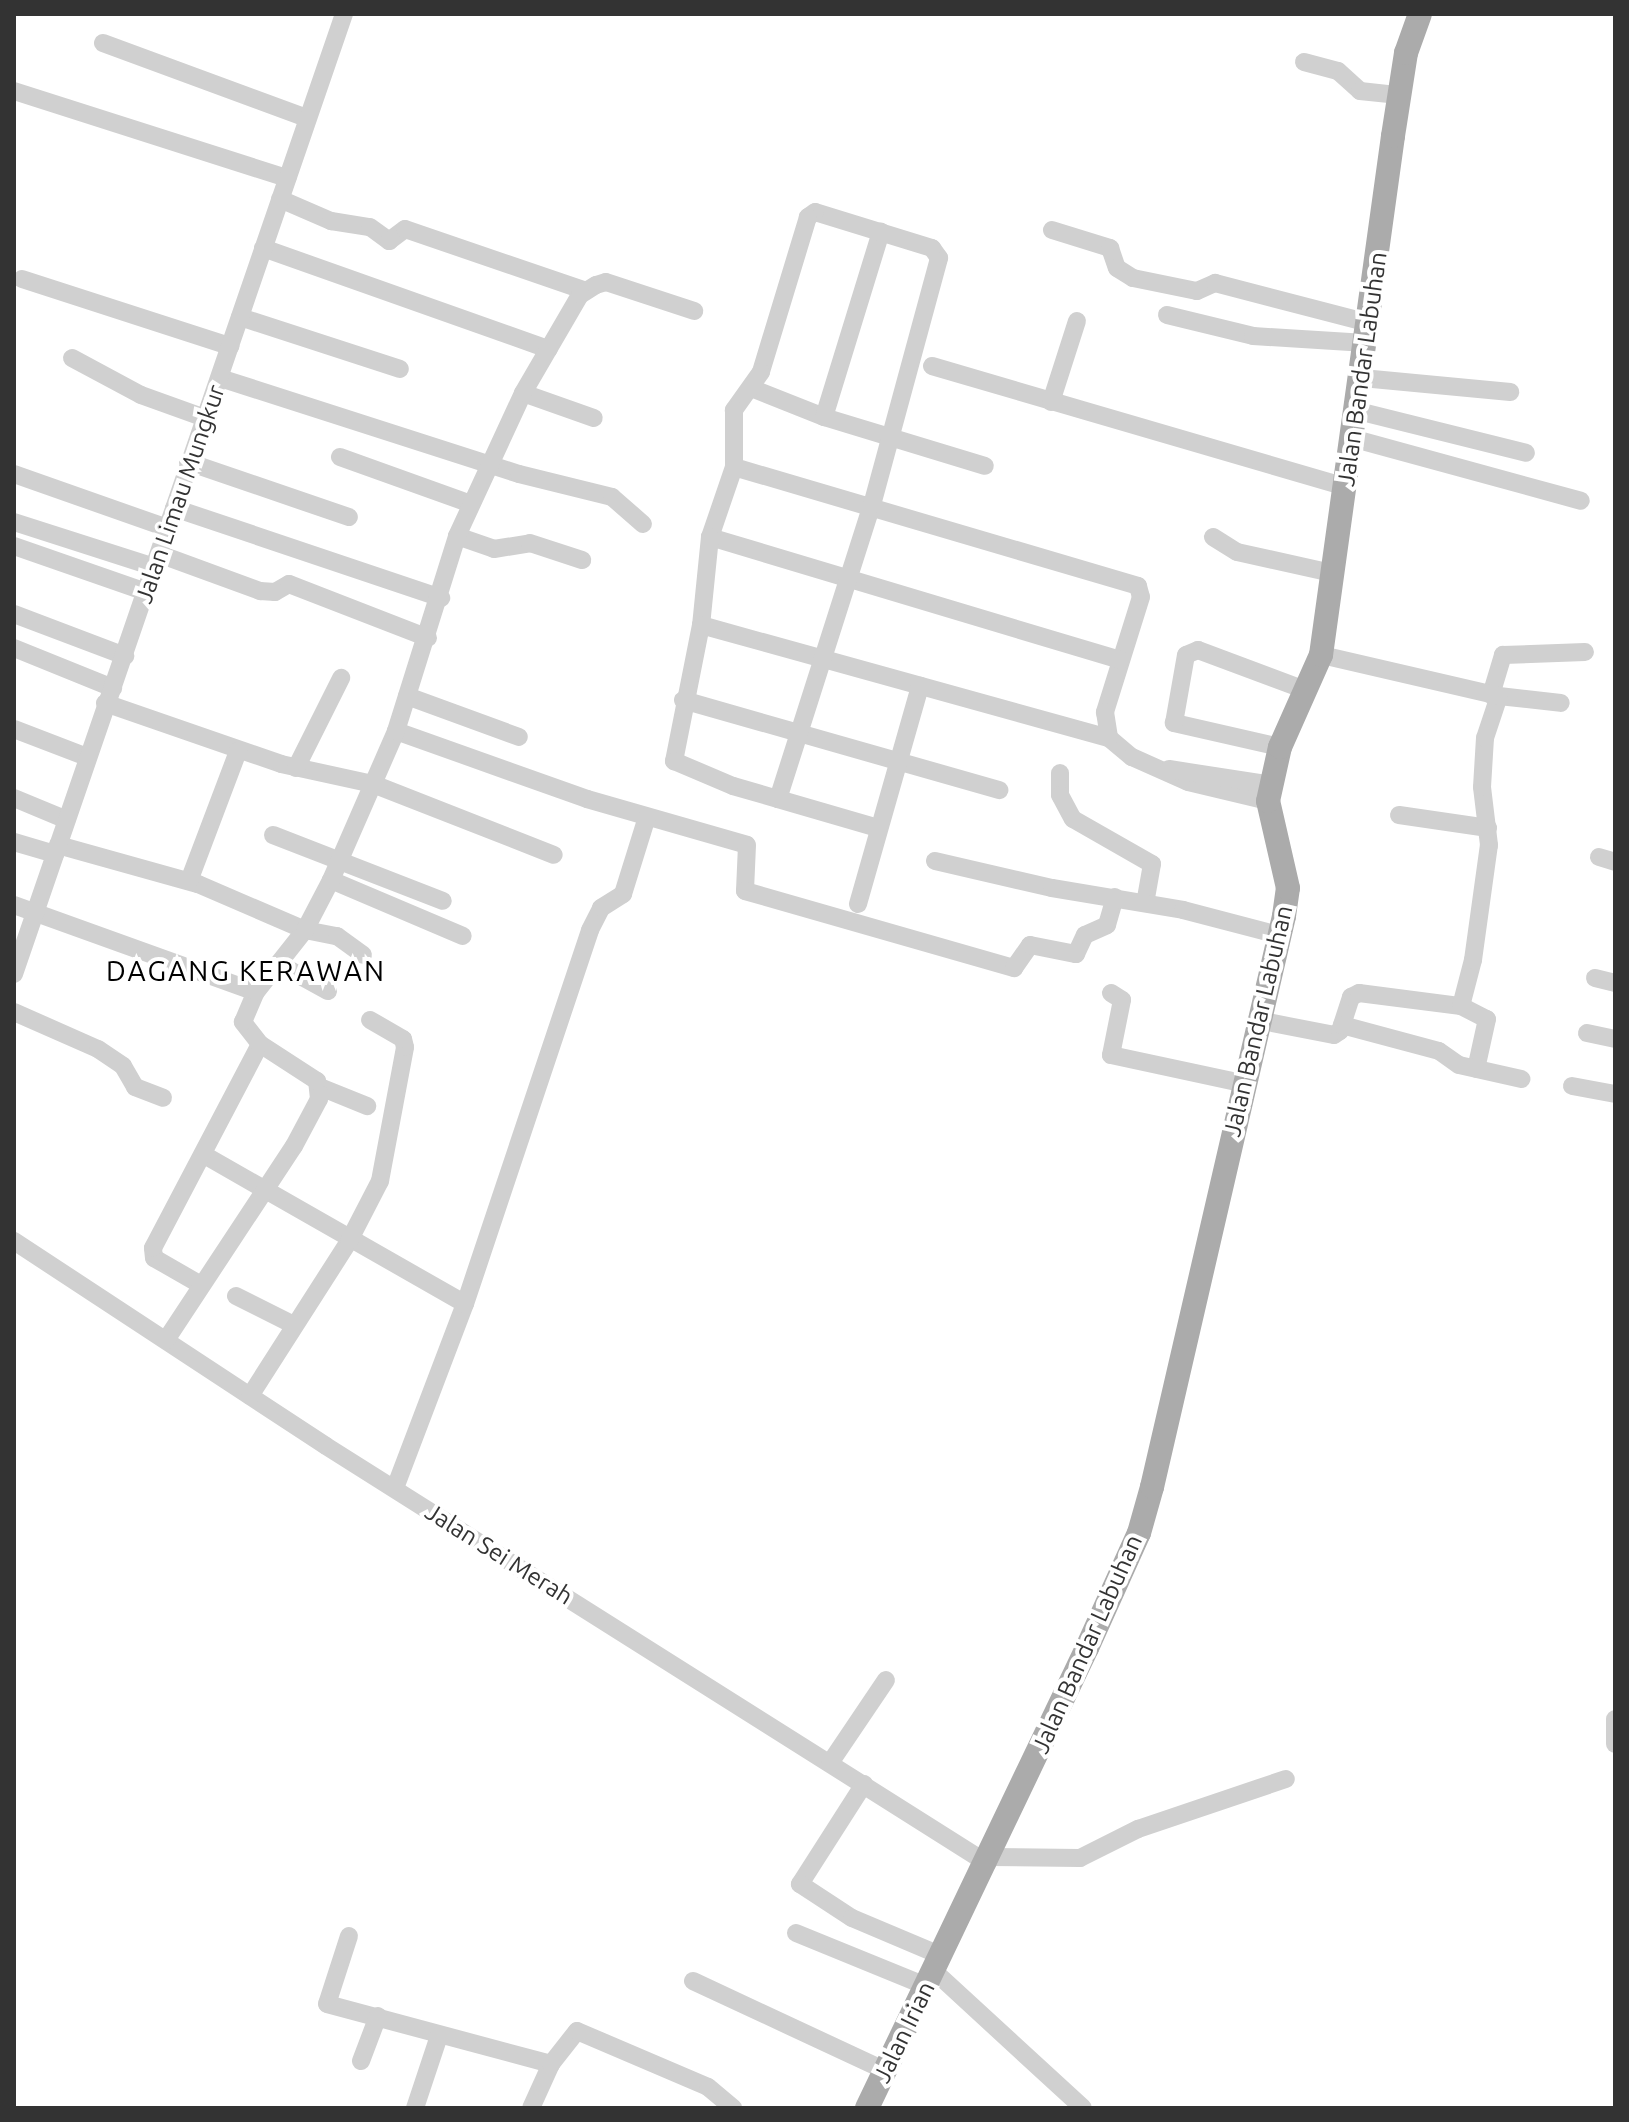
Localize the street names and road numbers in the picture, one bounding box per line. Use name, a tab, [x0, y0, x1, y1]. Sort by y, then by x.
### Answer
street label: Jalan Bandar Labuhan	[1331, 250, 1393, 488]
street label: Jalan Limau Mungkur	[129, 381, 231, 607]
street label: Jalan Bandar Labuhan	[1217, 903, 1299, 1139]
street label: Jalan Sei Merah	[420, 1497, 578, 1611]
street label: Jalan Bandar Labuhan	[1026, 1530, 1148, 1758]
street label: Jalan Irian	[867, 1977, 941, 2087]

